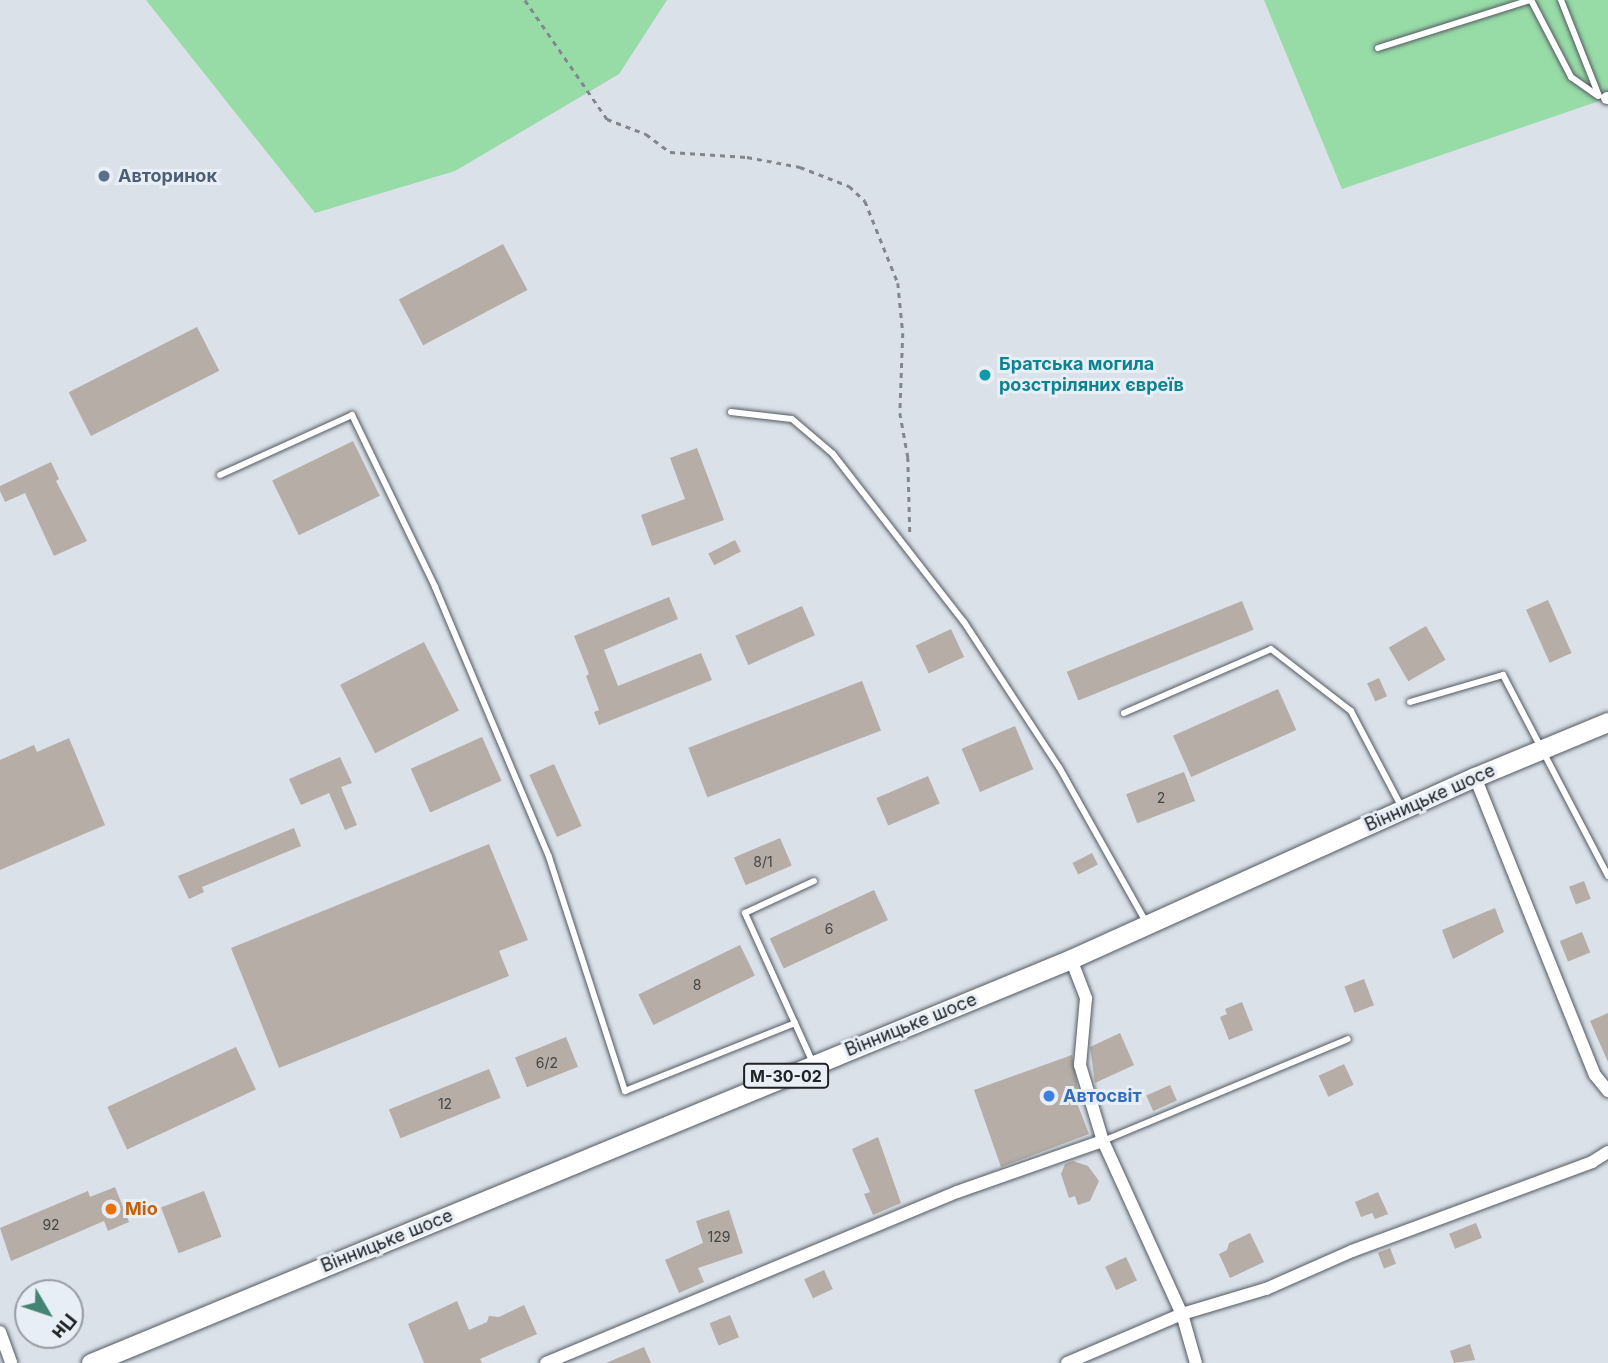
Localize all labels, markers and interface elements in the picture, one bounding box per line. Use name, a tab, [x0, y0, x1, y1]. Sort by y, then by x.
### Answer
place label: Авторинок	[118, 165, 217, 187]
marker: Авторинок	[96, 168, 112, 184]
place label: Братська могила розстріляних євреїв	[999, 354, 1184, 396]
marker: Братська могила розстріляних євреїв	[977, 367, 993, 383]
street label: Вінницьке шосе	[1362, 760, 1498, 836]
house number: 2	[1157, 790, 1165, 806]
house number: 8/1	[753, 854, 773, 870]
house number: 6	[825, 921, 833, 937]
house number: 8	[693, 977, 701, 993]
street label: Вінницьке шосе	[842, 989, 980, 1061]
house number: 6/2	[536, 1055, 558, 1071]
road number: М-30-02	[742, 1064, 830, 1088]
place label: Автосвіт	[1063, 1085, 1142, 1107]
marker: Автосвіт	[1041, 1088, 1057, 1104]
house number: 12	[438, 1096, 452, 1112]
place label: Міо	[125, 1198, 158, 1220]
marker: Міо	[103, 1201, 119, 1217]
street label: Вінницьке шосе	[318, 1205, 456, 1277]
house number: 92	[42, 1217, 60, 1233]
house number: 129	[708, 1229, 730, 1245]
north arrow	[14, 1279, 84, 1349]
text: Пн	[47, 1309, 81, 1344]

